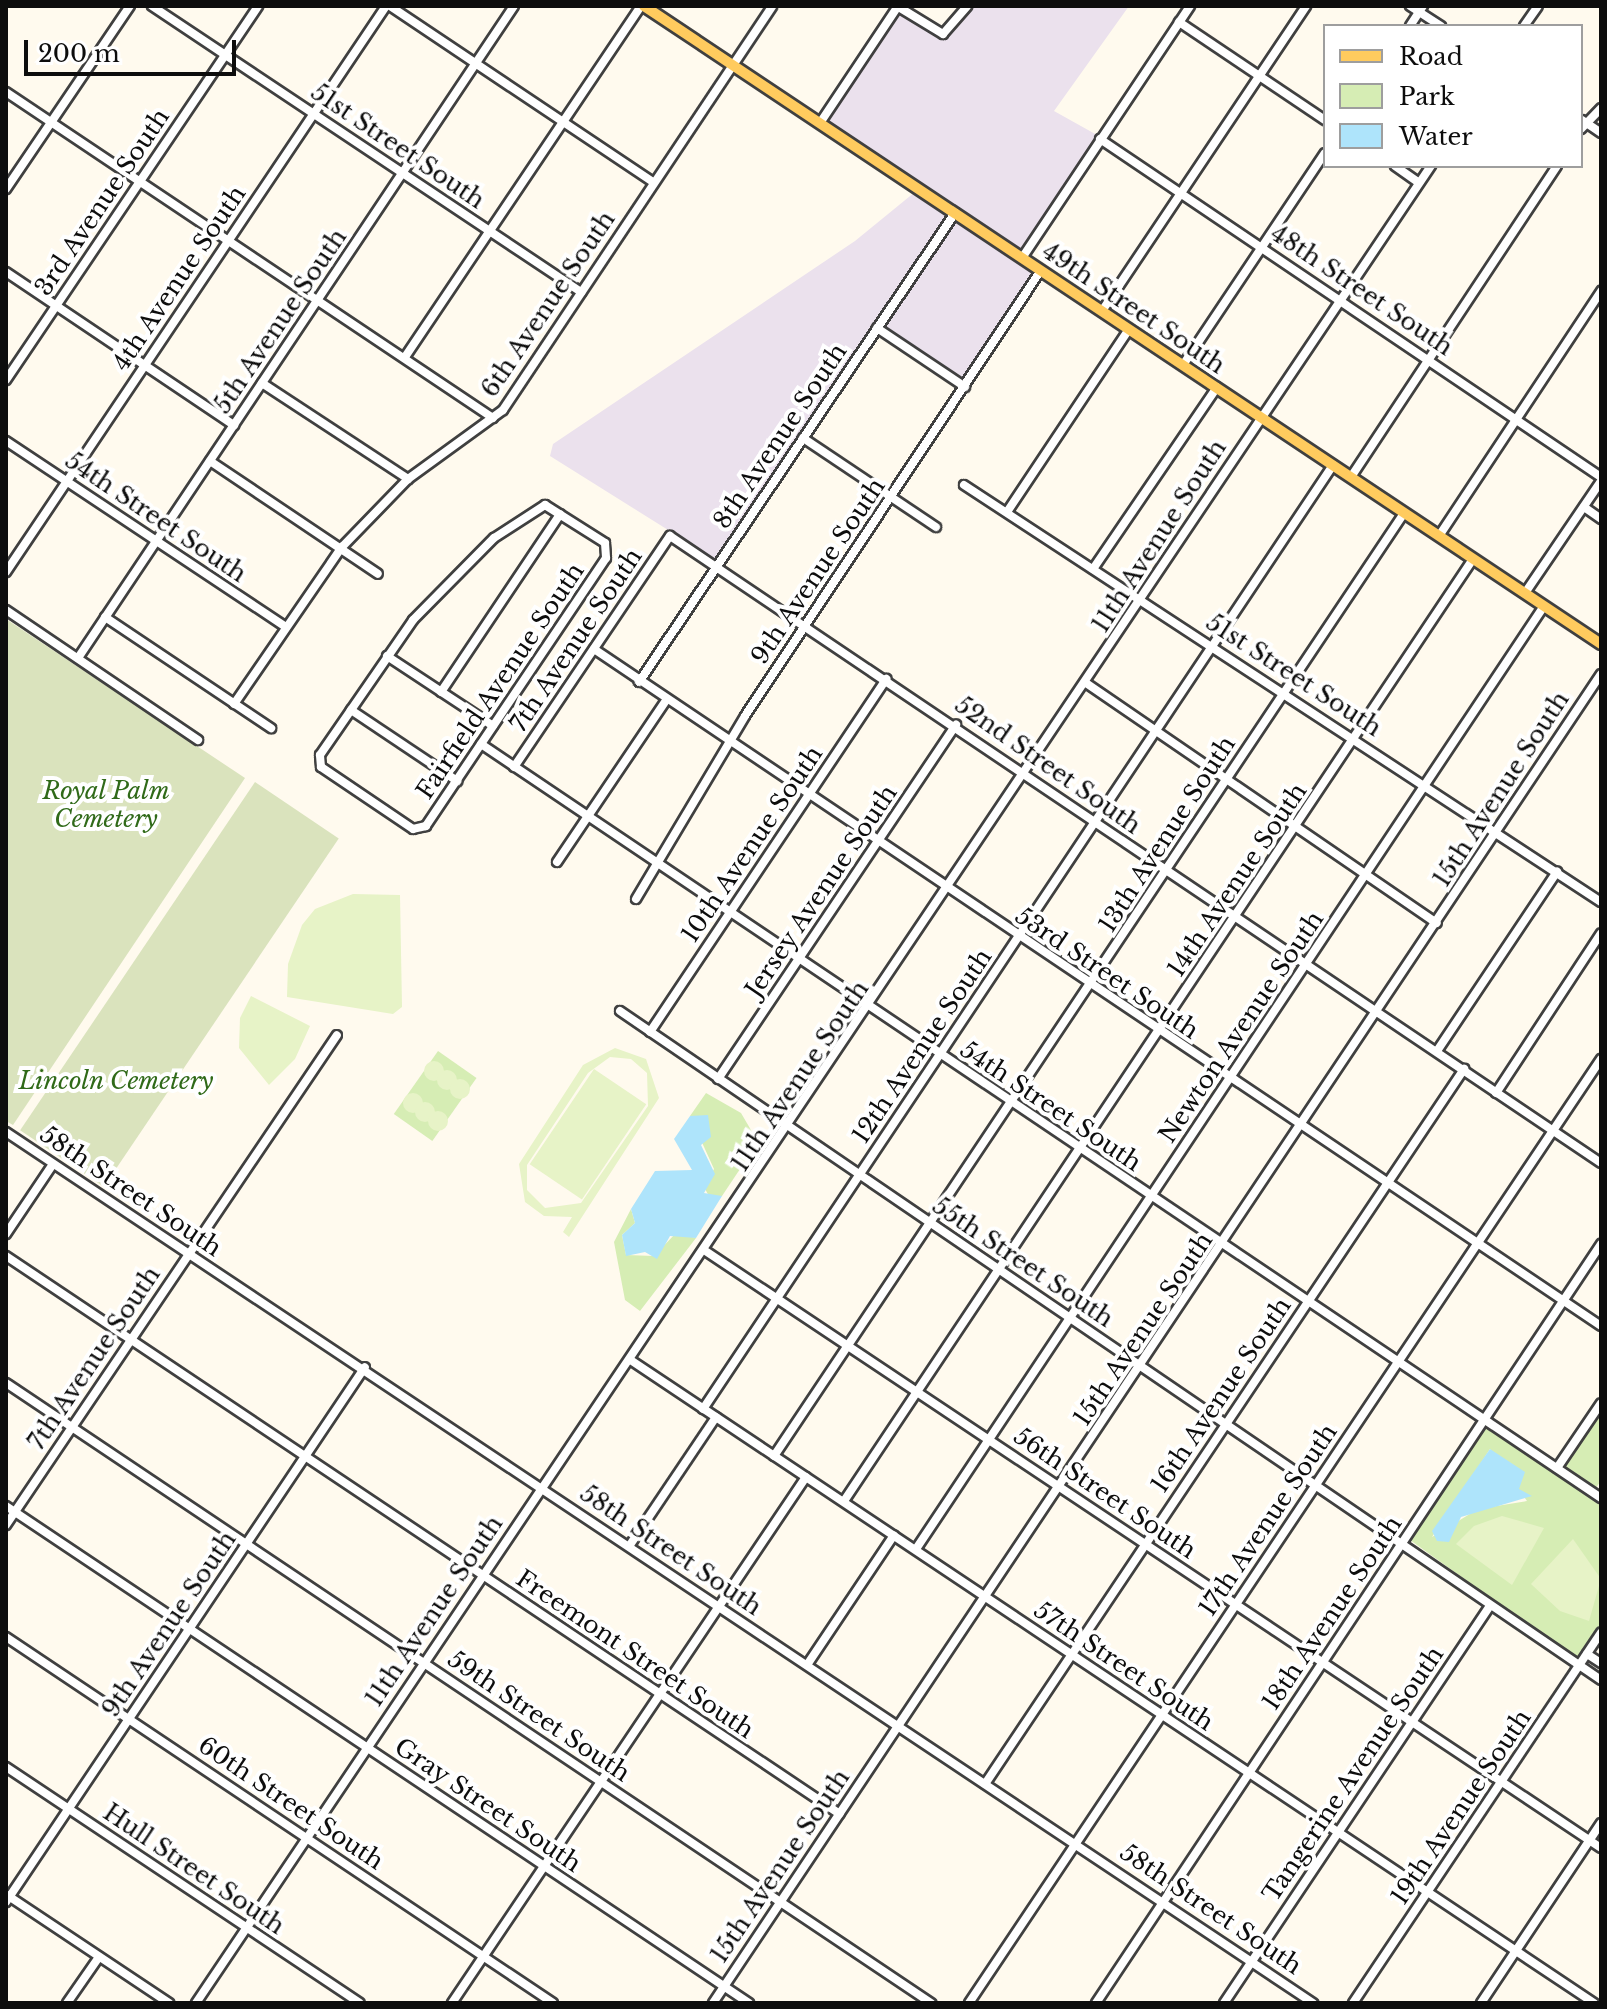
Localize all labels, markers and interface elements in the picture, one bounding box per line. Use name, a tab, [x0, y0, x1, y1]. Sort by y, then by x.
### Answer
scale bar	[28, 24, 240, 74]
legend	[1323, 24, 1583, 168]
text: 200 m	[38, 39, 120, 68]
text: Road	[1399, 42, 1463, 71]
street label: 51st Street South	[306, 77, 490, 215]
text: Park	[1399, 82, 1455, 111]
street label: 3rd Avenue South	[28, 103, 176, 301]
text: Water	[1399, 122, 1473, 151]
street label: 4th Avenue South	[106, 180, 252, 376]
street label: 6th Avenue South	[475, 205, 621, 403]
street label: 48th Street South	[1266, 219, 1458, 361]
street label: 5th Avenue South	[207, 223, 353, 419]
street label: 49th Street South	[1037, 236, 1231, 380]
street label: 8th Avenue South	[707, 338, 853, 534]
street label: 11th Avenue South	[1086, 434, 1232, 638]
street label: 54th Street South	[60, 446, 252, 588]
street label: 9th Avenue South	[745, 472, 891, 670]
street label: 7th Avenue South	[504, 543, 648, 737]
street label: Fairfield Avenue South	[410, 557, 590, 805]
street label: 51st Street South	[1201, 608, 1387, 742]
street label: 15th Avenue South	[1427, 686, 1575, 892]
street label: 52nd Street South	[950, 690, 1146, 840]
street label: 13th Avenue South	[1093, 730, 1241, 938]
street label: 10th Avenue South	[675, 740, 829, 948]
park label: Royal Palm Cemetery	[42, 777, 170, 833]
street label: 14th Avenue South	[1161, 777, 1313, 983]
street label: Jersey Avenue South	[739, 779, 903, 1003]
street label: 53rd Street South	[1010, 901, 1204, 1045]
street label: Newton Avenue South	[1152, 905, 1330, 1149]
street label: 12th Avenue South	[846, 943, 998, 1149]
street label: 11th Avenue South	[725, 975, 875, 1177]
street label: 54th Street South	[955, 1035, 1147, 1177]
park label: Lincoln Cemetery	[18, 1067, 214, 1095]
street label: 58th Street South	[35, 1120, 227, 1262]
street label: 55th Street South	[927, 1191, 1119, 1333]
street label: 15th Avenue South	[1067, 1226, 1219, 1432]
street label: 7th Avenue South	[22, 1261, 166, 1455]
street label: 16th Avenue South	[1145, 1292, 1297, 1498]
street label: 17th Avenue South	[1193, 1418, 1343, 1622]
street label: 56th Street South	[1008, 1421, 1202, 1565]
street label: 58th Street South	[575, 1479, 767, 1621]
street label: 11th Avenue South	[359, 1510, 509, 1712]
street label: 18th Avenue South	[1256, 1510, 1408, 1716]
street label: 9th Avenue South	[96, 1525, 242, 1723]
street label: Freemont Street South	[511, 1564, 759, 1744]
street label: 57th Street South	[1029, 1595, 1219, 1737]
street label: Tangerine Avenue South	[1256, 1641, 1450, 1907]
street label: 59th Street South	[442, 1644, 636, 1788]
street label: 19th Avenue South	[1385, 1704, 1537, 1910]
street label: 60th Street South	[193, 1730, 389, 1876]
street label: Gray Street South	[389, 1732, 587, 1878]
street label: 15th Avenue South	[704, 1763, 856, 1969]
street label: Hull Street South	[98, 1798, 290, 1940]
street label: 58th Street South	[1115, 1838, 1307, 1980]

